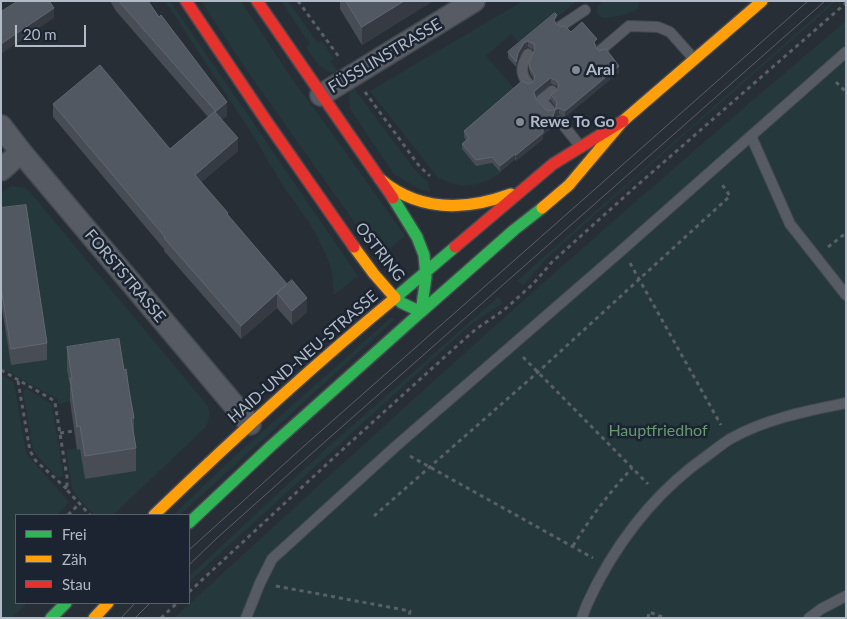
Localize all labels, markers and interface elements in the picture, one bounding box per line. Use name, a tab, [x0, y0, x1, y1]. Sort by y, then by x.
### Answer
scale bar	[18, 15, 89, 47]
street label: FÜSSLINSTRASSE	[325, 15, 445, 97]
text: 20 m	[23, 25, 57, 43]
place label: Aral	[586, 60, 615, 80]
marker: Aral	[570, 64, 582, 76]
place label: Rewe To Go	[530, 112, 615, 132]
marker: Rewe To Go	[514, 116, 526, 128]
street label: OSTRING	[351, 219, 409, 285]
street label: FORSTSTRASSE	[81, 226, 169, 326]
street label: HAID-UND-NEU-STRASSE	[224, 287, 382, 427]
park label: Hauptfriedhof	[608, 421, 708, 441]
legend	[15, 514, 190, 604]
text: Frei	[62, 525, 87, 543]
text: Zäh	[62, 550, 87, 568]
text: Stau	[62, 575, 91, 593]

